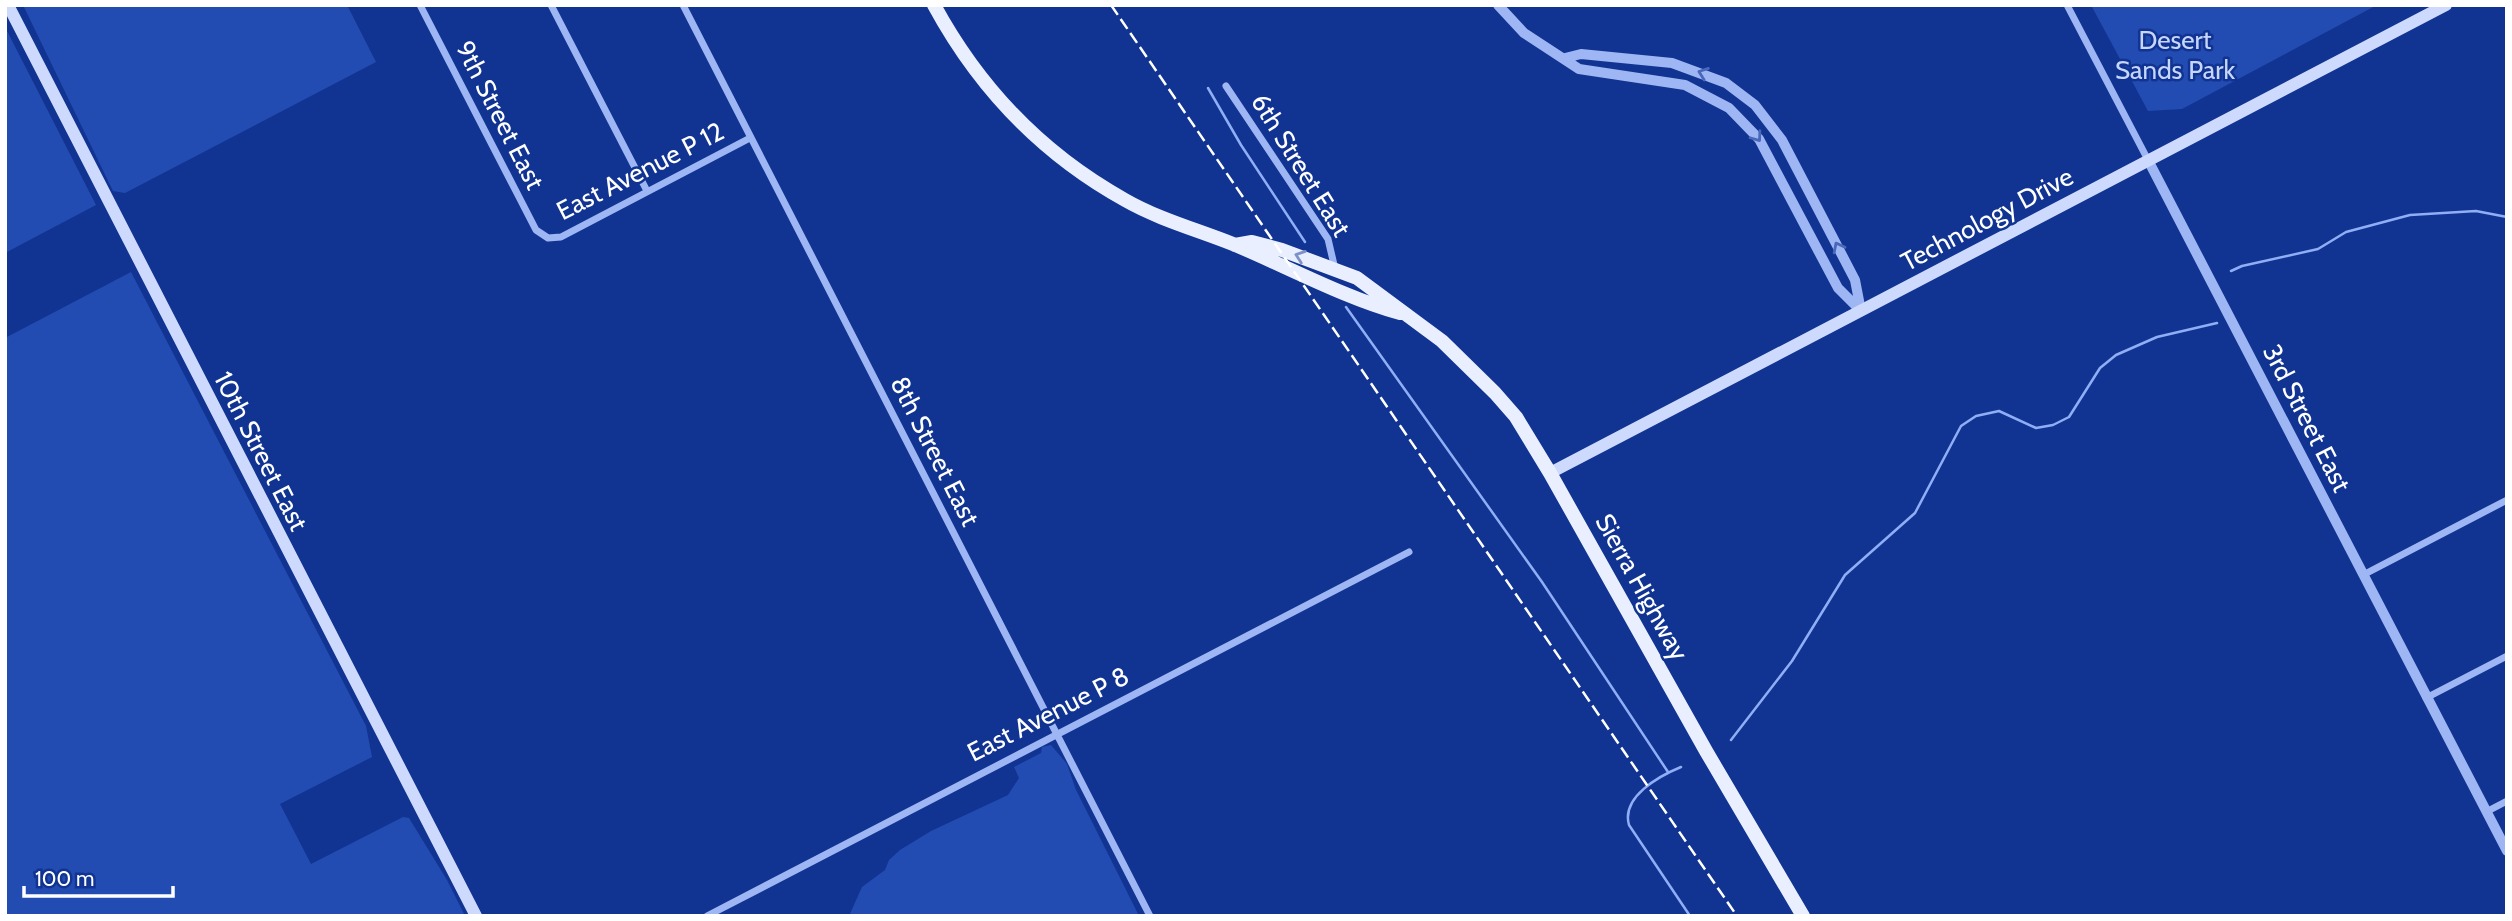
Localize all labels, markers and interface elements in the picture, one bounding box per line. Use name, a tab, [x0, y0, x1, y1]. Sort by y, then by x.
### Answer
park label: Desert Sands Park	[2115, 24, 2235, 86]
street label: 9th Street East	[449, 35, 551, 195]
one-way arrow	[1697, 67, 1709, 81]
street label: 6th Street East	[1244, 88, 1358, 243]
street label: East Avenue P 12	[551, 115, 729, 227]
one-way arrow	[1749, 129, 1761, 142]
street label: Technology Drive	[1895, 160, 2079, 278]
one-way arrow	[1833, 242, 1847, 254]
one-way arrow	[1294, 250, 1306, 264]
street label: 3rd Street East	[2256, 339, 2358, 497]
street label: 10th Street East	[207, 366, 315, 536]
street label: 8th Street East	[884, 371, 986, 531]
street label: Sierra Highway	[1589, 508, 1695, 666]
street label: East Avenue P 8	[962, 660, 1134, 768]
scale bar	[24, 855, 173, 899]
text: 100 m	[35, 866, 94, 891]

